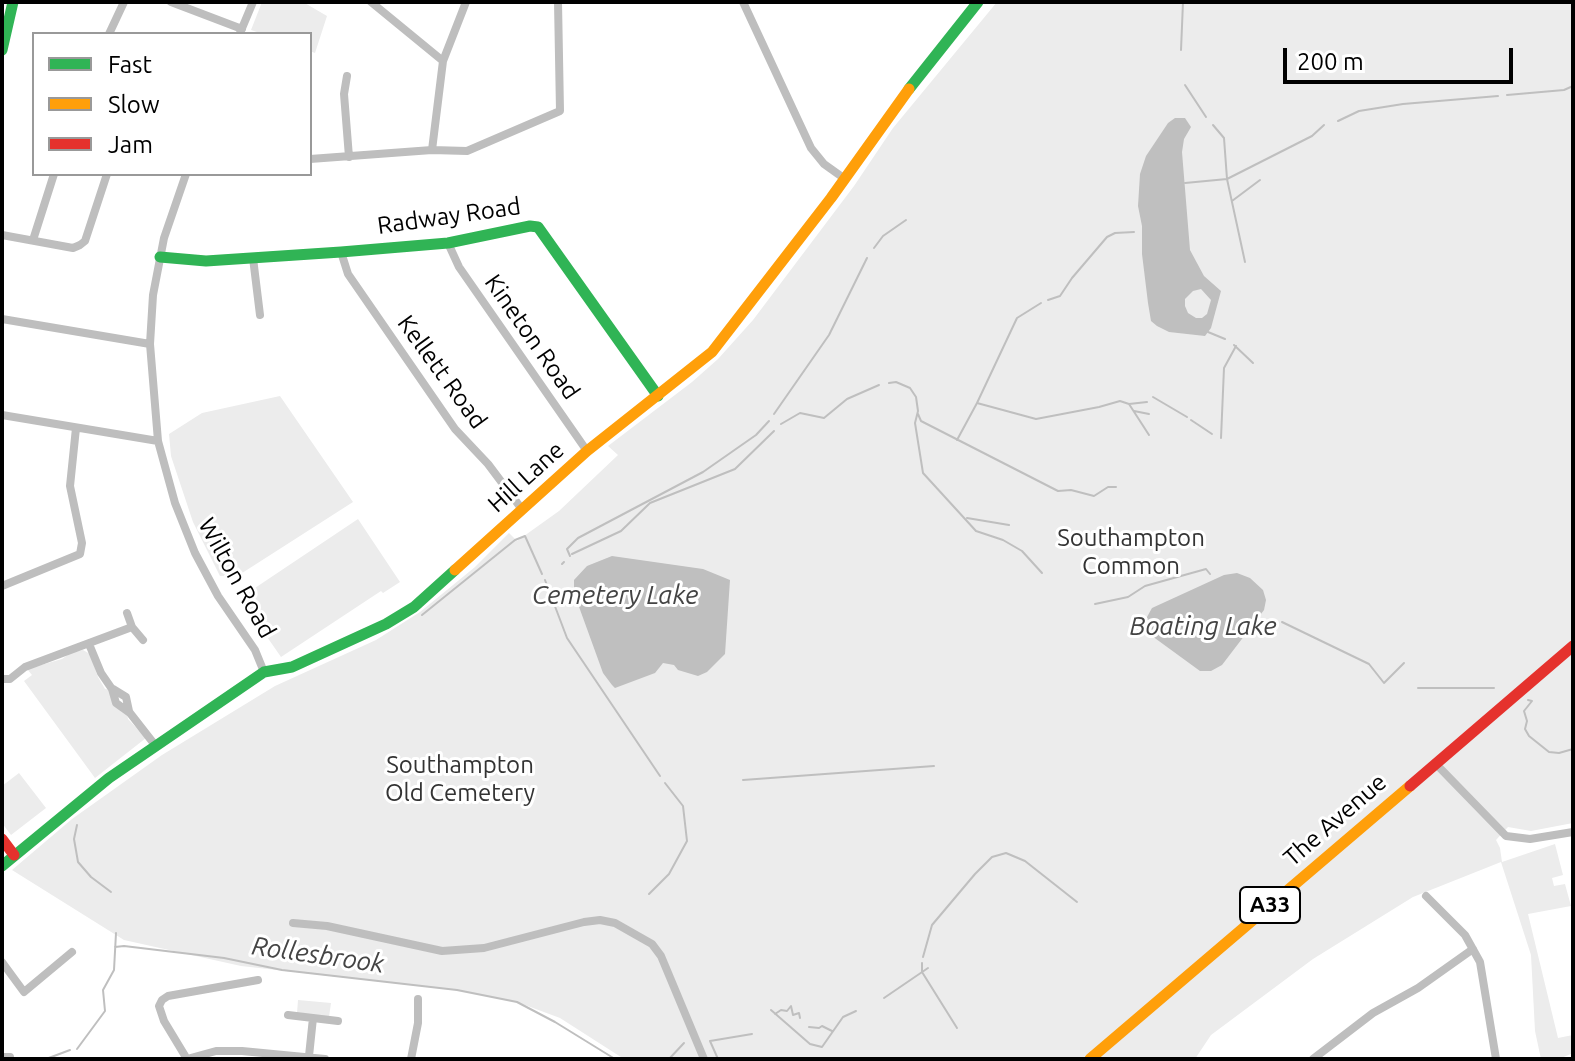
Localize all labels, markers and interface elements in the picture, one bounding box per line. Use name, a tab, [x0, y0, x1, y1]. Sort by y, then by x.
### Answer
legend	[32, 32, 312, 176]
scale bar	[1287, 32, 1517, 82]
text: 200 m	[1297, 48, 1364, 75]
text: Fast	[108, 51, 152, 78]
text: Slow	[108, 91, 160, 118]
text: Jam	[108, 131, 153, 158]
street label: Radway Road	[375, 192, 523, 240]
street label: Kineton Road	[478, 269, 586, 405]
street label: Kellett Road	[391, 310, 493, 434]
street label: Hill Lane	[482, 435, 570, 519]
street label: Wilton Road	[192, 513, 282, 643]
park label: Southampton Common	[1057, 524, 1205, 580]
water label: Cemetery Lake	[532, 579, 698, 611]
water label: Boating Lake	[1129, 610, 1277, 642]
park label: Southampton Old Cemetery	[385, 751, 535, 807]
street label: The Avenue	[1278, 768, 1392, 872]
road number: A33	[1240, 887, 1300, 923]
water label: Rollesbrook	[250, 930, 386, 980]

